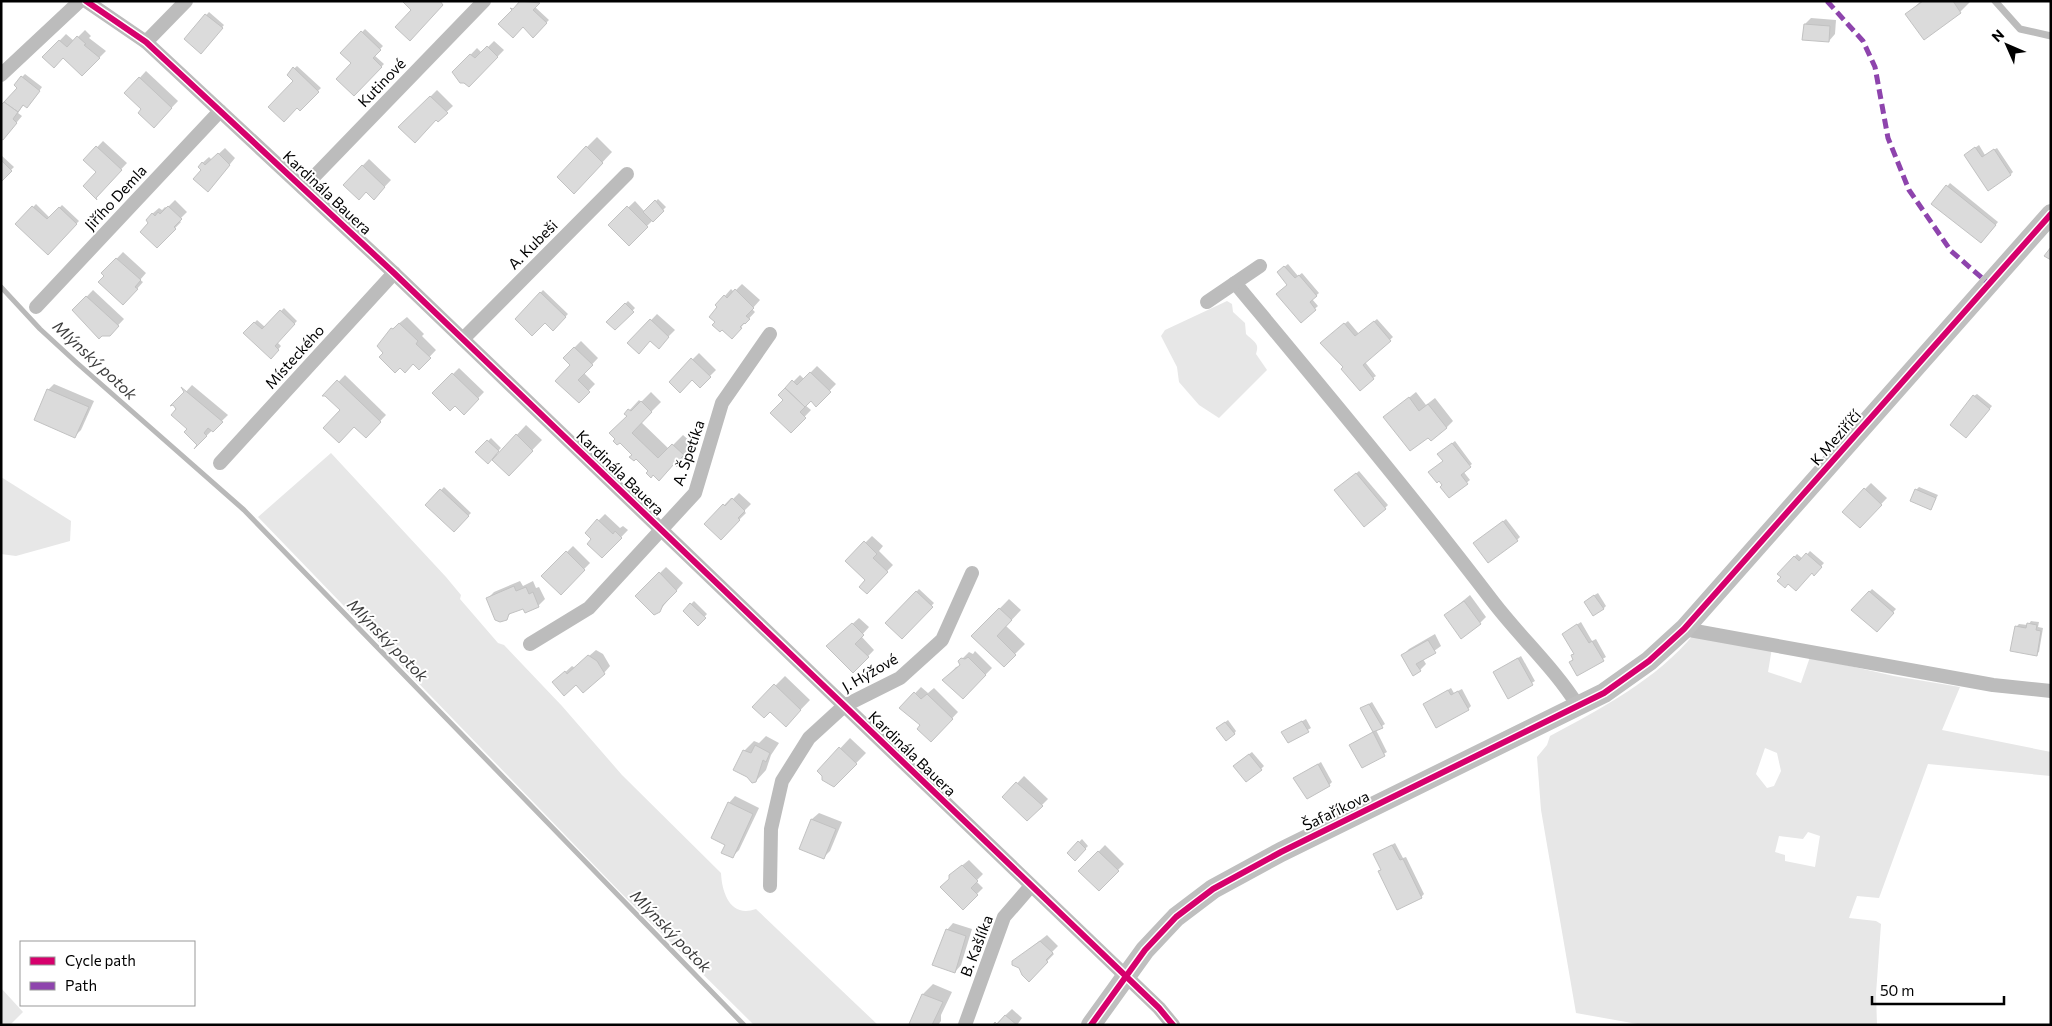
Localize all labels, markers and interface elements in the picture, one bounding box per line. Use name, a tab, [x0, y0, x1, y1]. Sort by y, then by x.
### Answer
north arrow	[1982, 20, 2032, 70]
text: N	[1988, 26, 2007, 45]
street label: Kutinové	[354, 54, 409, 110]
street label: Kardinála Bauera	[280, 147, 376, 238]
street label: Jiřího Demla	[81, 161, 150, 234]
street label: A. Kubeši	[504, 216, 561, 273]
water label: Mlýnský potok	[50, 316, 141, 403]
street label: Místeckého	[261, 321, 328, 392]
street label: K Meziříčí	[1806, 405, 1865, 469]
street label: A. Špetíka	[667, 417, 708, 488]
street label: Kardinála Bauera	[573, 426, 668, 519]
water label: Mlýnský potok	[344, 594, 433, 685]
street label: J. Hýžové	[838, 649, 901, 695]
street label: Kardinála Bauera	[865, 707, 960, 800]
street label: Šafaříkova	[1299, 785, 1372, 834]
water label: Mlýnský potok	[627, 885, 716, 976]
street label: B. Kašlíka	[956, 912, 996, 979]
legend	[20, 941, 195, 1006]
text: Cycle path	[65, 951, 136, 969]
scale bar	[1872, 974, 2004, 1006]
text: Path	[65, 976, 97, 994]
text: 50 m	[1880, 981, 1914, 999]

